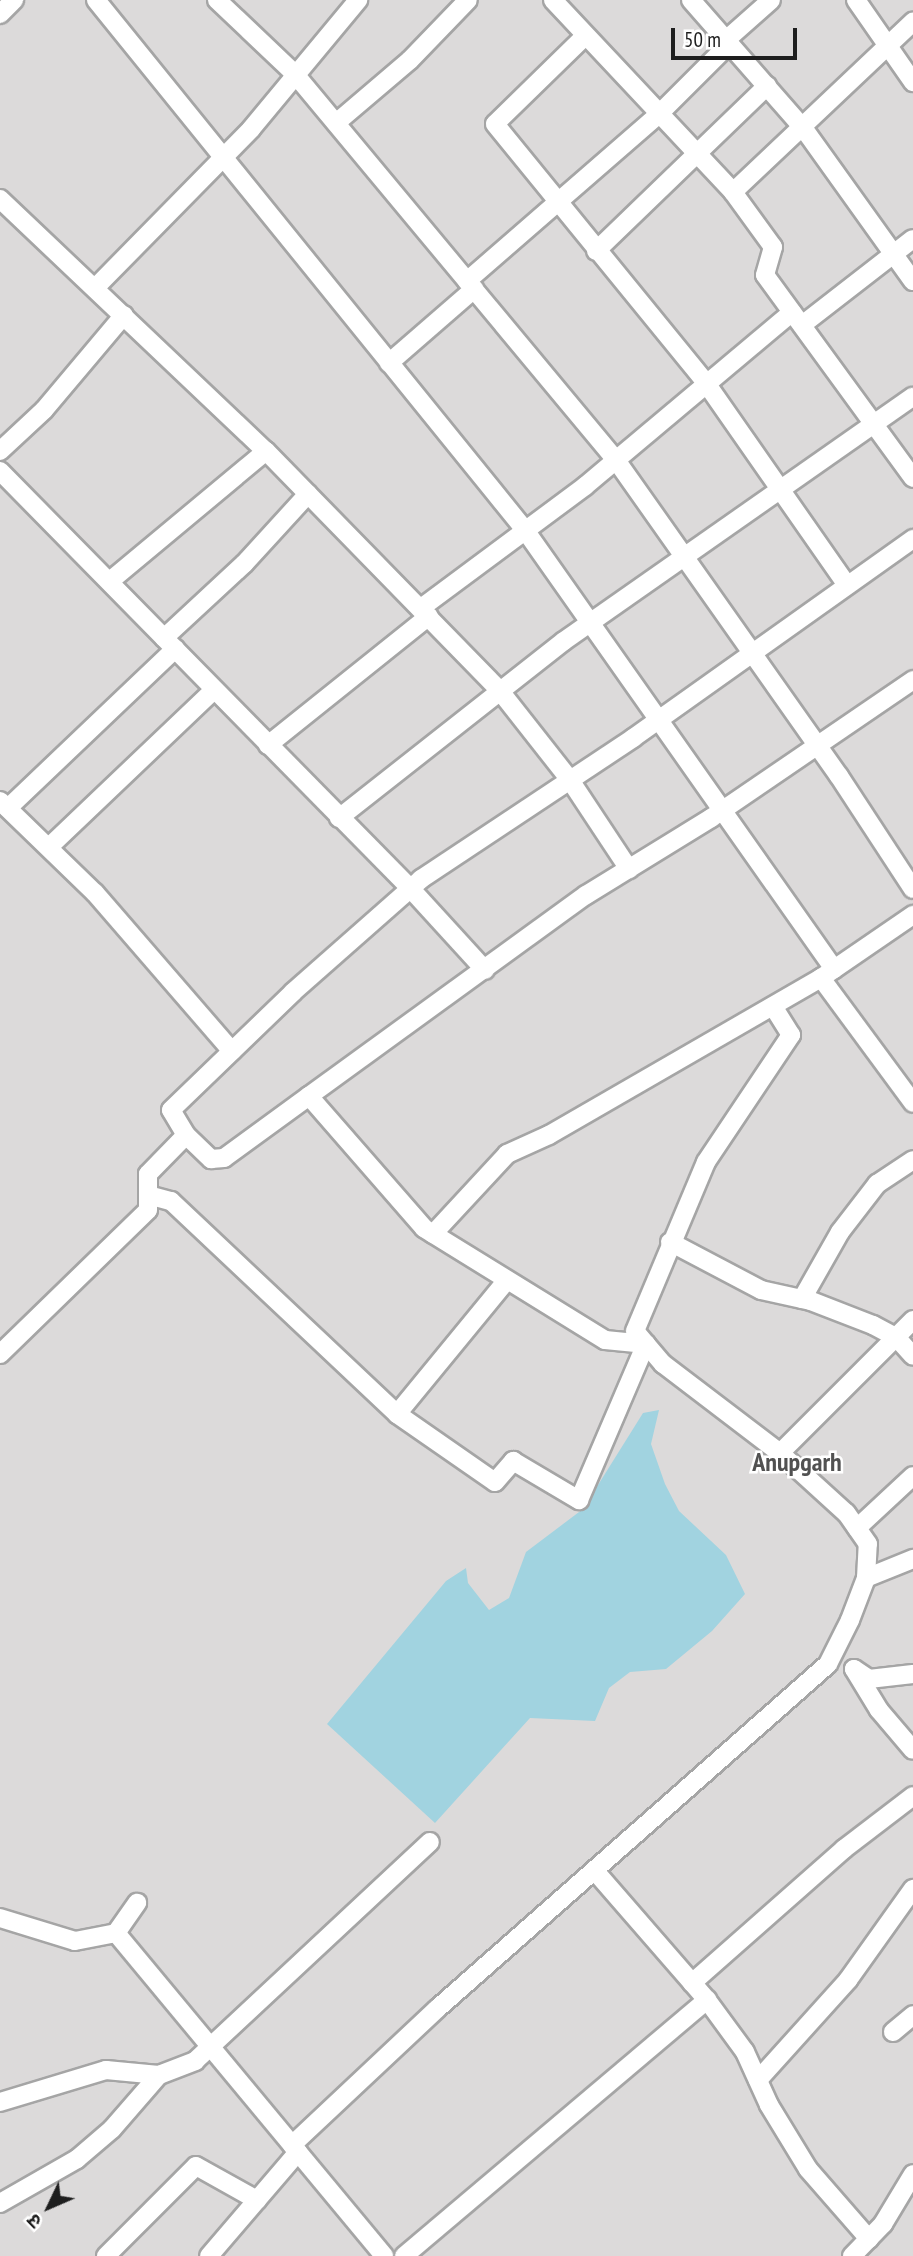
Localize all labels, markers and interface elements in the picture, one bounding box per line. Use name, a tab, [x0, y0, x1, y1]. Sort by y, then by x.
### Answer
scale bar	[675, 14, 801, 58]
text: 50 m	[684, 26, 721, 53]
district label: Anupgarh	[752, 1446, 842, 1478]
north arrow	[14, 2172, 84, 2242]
text: उ	[21, 2209, 46, 2234]

